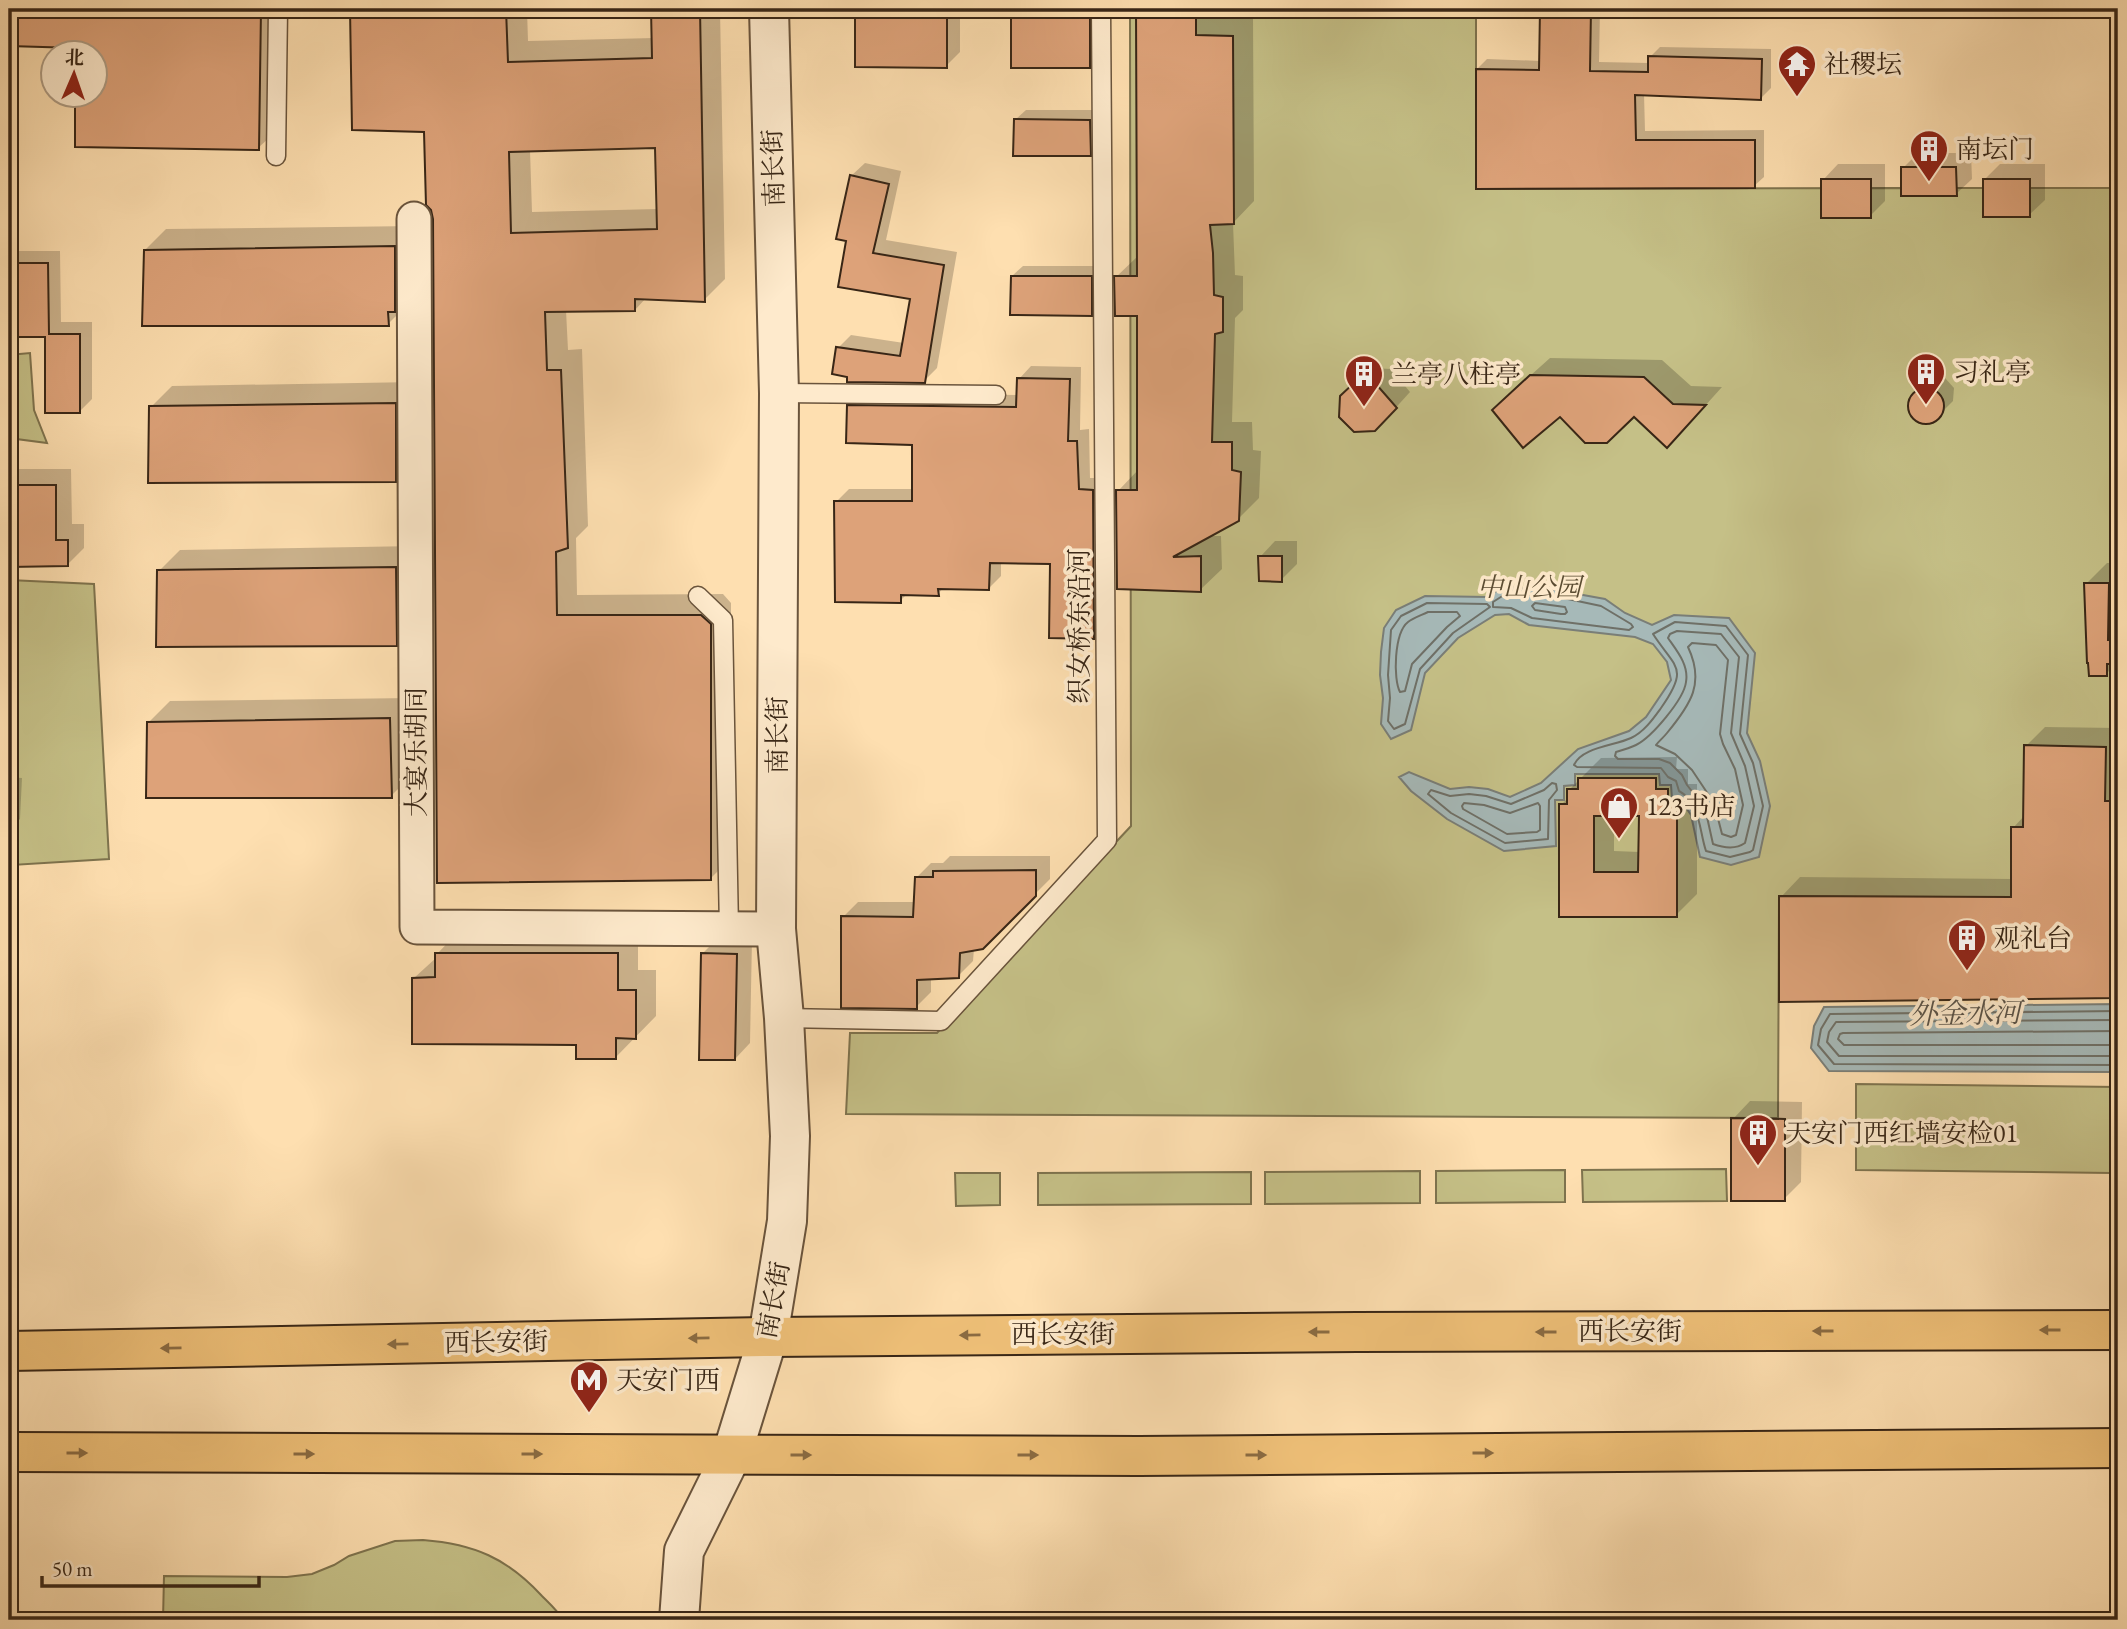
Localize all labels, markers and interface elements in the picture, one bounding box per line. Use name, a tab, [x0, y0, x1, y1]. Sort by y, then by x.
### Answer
north arrow	[38, 38, 108, 108]
temple icon: 社稷坛	[1776, 43, 1818, 98]
text: 北	[65, 45, 85, 70]
place label: 社稷坛	[1824, 47, 1902, 81]
street label: 南长街	[755, 128, 791, 208]
building icon: 南坛门	[1908, 128, 1950, 183]
place label: 南坛门	[1956, 132, 2034, 166]
building icon: 习礼亭	[1905, 351, 1947, 406]
building icon: 兰亭八柱亭	[1343, 353, 1385, 408]
place label: 习礼亭	[1953, 355, 2031, 389]
place label: 兰亭八柱亭	[1391, 357, 1521, 391]
street label: 织女桥东沿河	[1062, 548, 1096, 704]
park label: 中山公园	[1477, 570, 1585, 604]
street label: 大宴乐胡同	[399, 687, 433, 817]
street label: 南长街	[760, 696, 794, 774]
shop icon: 123书店	[1598, 785, 1640, 840]
place label: 123书店	[1646, 789, 1735, 823]
building icon: 观礼台	[1946, 917, 1988, 972]
place label: 观礼台	[1994, 921, 2072, 955]
water label: 外金水河	[1909, 994, 2026, 1032]
building icon: 天安门西红墙安检01	[1737, 1112, 1779, 1167]
place label: 天安门西红墙安检01	[1785, 1116, 2018, 1150]
street label: 南长街	[749, 1258, 797, 1342]
street label: 西长安街	[1578, 1314, 1682, 1348]
street label: 西长安街	[1011, 1317, 1115, 1351]
street label: 西长安街	[444, 1324, 548, 1360]
one-way arrow	[2039, 1324, 2061, 1336]
one-way arrow	[1811, 1325, 1833, 1337]
one-way arrow	[1535, 1326, 1557, 1338]
one-way arrow	[1307, 1327, 1329, 1338]
one-way arrow	[959, 1329, 981, 1341]
one-way arrow	[688, 1333, 710, 1344]
one-way arrow	[387, 1338, 409, 1350]
one-way arrow	[160, 1342, 182, 1354]
metro station icon: 天安门西	[568, 1359, 610, 1414]
place label: 天安门西	[616, 1363, 720, 1397]
one-way arrow	[66, 1447, 88, 1459]
one-way arrow	[1472, 1447, 1494, 1459]
one-way arrow	[294, 1448, 316, 1460]
one-way arrow	[521, 1448, 543, 1460]
one-way arrow	[790, 1449, 812, 1460]
one-way arrow	[1017, 1449, 1039, 1461]
one-way arrow	[1245, 1449, 1267, 1461]
scale bar	[42, 1545, 259, 1589]
text: 50 m	[52, 1555, 93, 1582]

